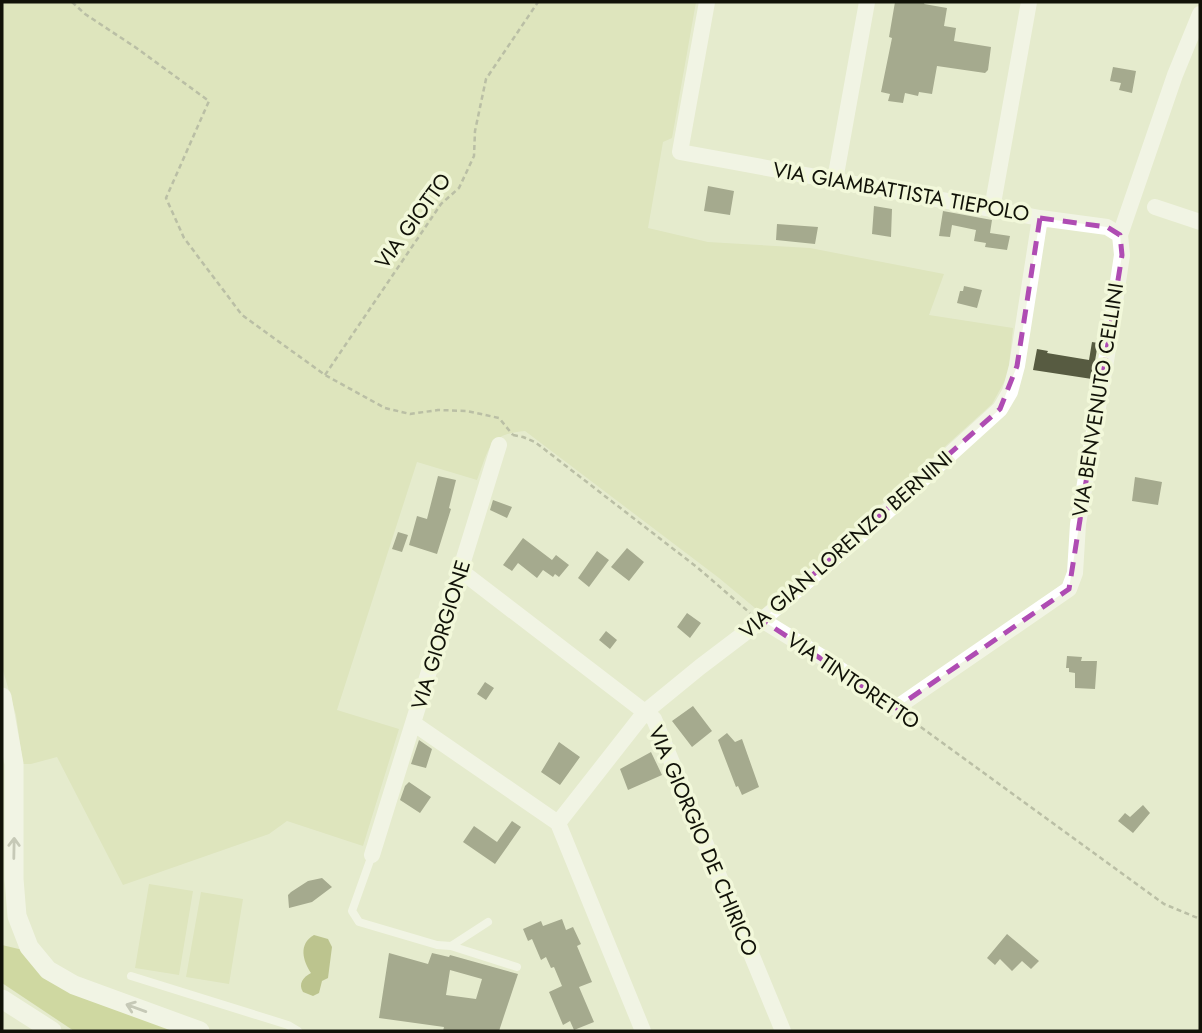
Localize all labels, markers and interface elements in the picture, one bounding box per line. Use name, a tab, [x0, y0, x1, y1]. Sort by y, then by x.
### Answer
street label: VIA GIAMBATTISTA TIEPOLO	[770, 155, 1032, 229]
street label: VIA GIOTTO	[368, 167, 458, 275]
street label: VIA BENVENUTO CELLINI	[1065, 281, 1131, 519]
street label: VIA GIAN LORENZO BERNINI	[733, 444, 959, 646]
street label: VIA GIORGIONE	[404, 557, 478, 713]
street label: VIA TINTORETTO	[780, 625, 926, 737]
street label: VIA GIORGIO DE CHIRICO	[641, 721, 765, 961]
one-way arrow	[7, 837, 21, 860]
one-way arrow	[125, 1001, 147, 1013]

